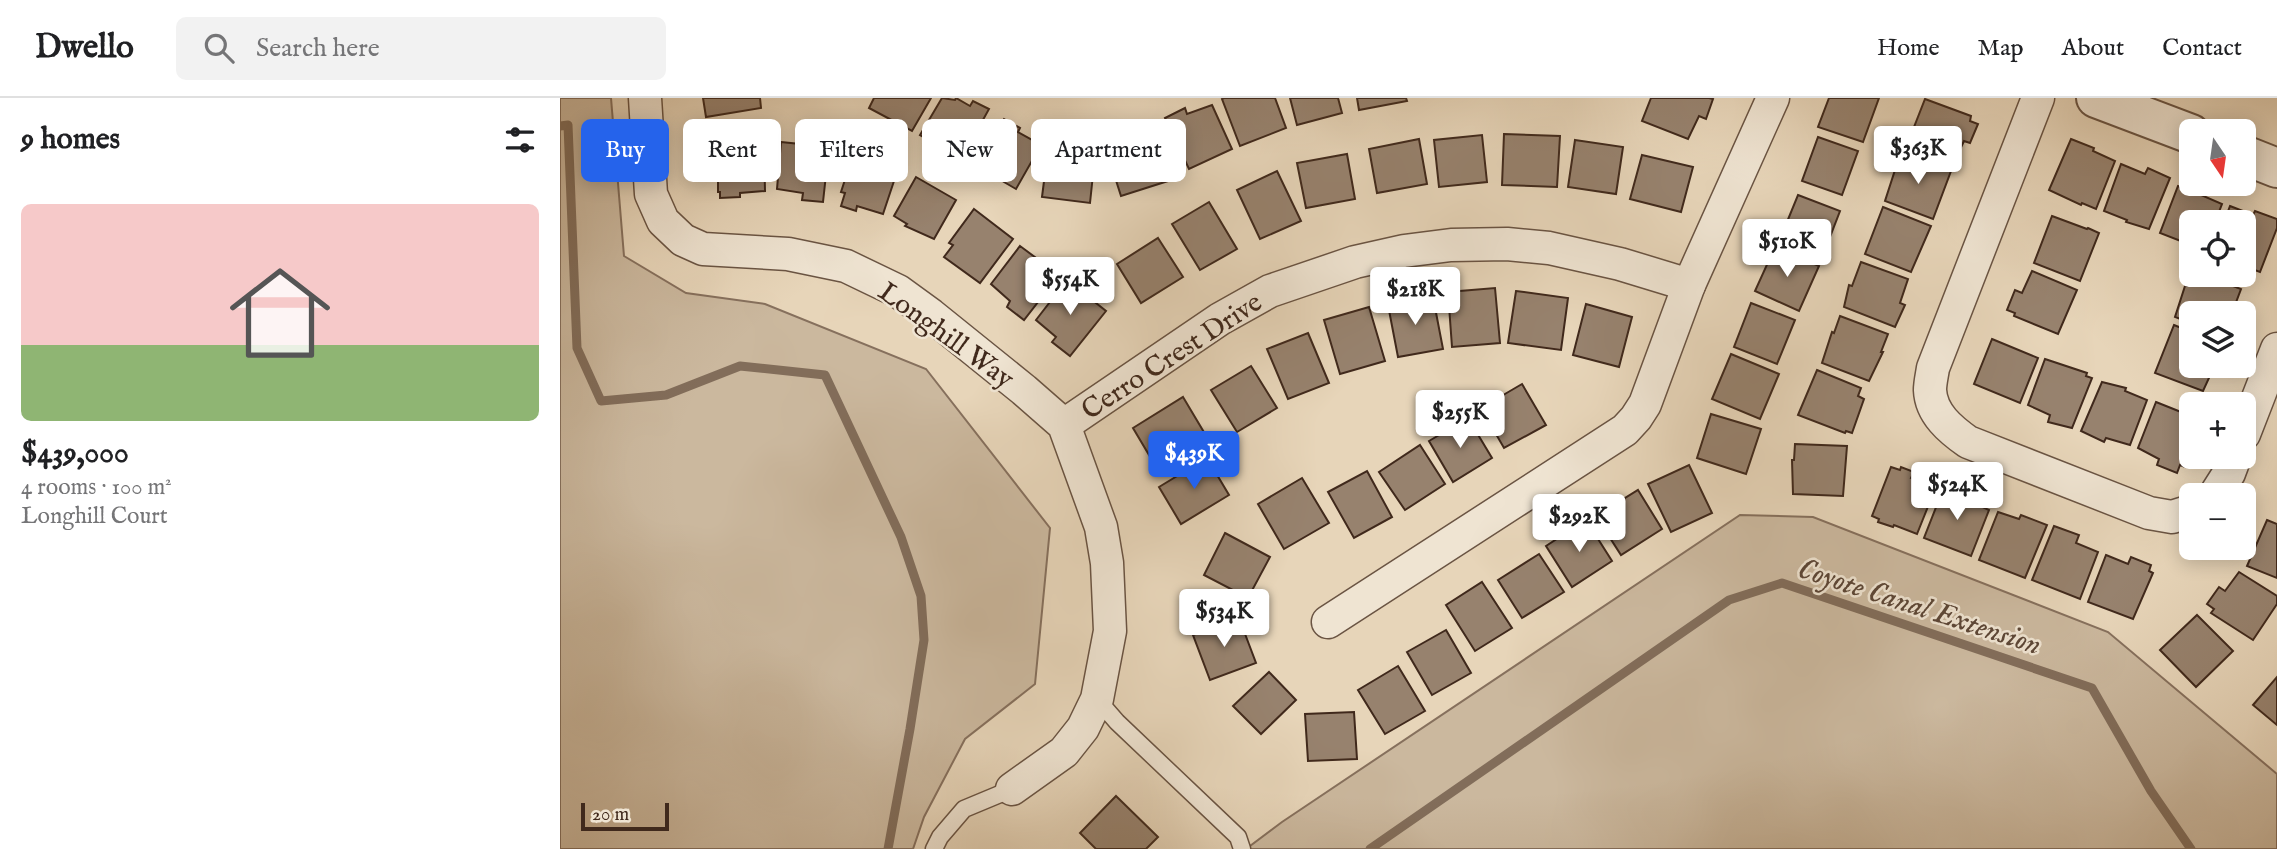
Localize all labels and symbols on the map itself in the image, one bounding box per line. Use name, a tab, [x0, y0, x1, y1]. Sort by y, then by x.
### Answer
north arrow	[2179, 119, 2256, 196]
pin: $363K	[1869, 126, 1967, 186]
pin: $510K	[1738, 220, 1836, 279]
pin: $554K	[1021, 258, 1119, 317]
pin: $218K	[1366, 268, 1464, 327]
street label: Longhill Way	[871, 275, 1021, 397]
street label: Cerro Crest Drive	[1075, 286, 1269, 429]
pin: $255K	[1411, 390, 1509, 450]
pin: $439K	[1145, 432, 1243, 491]
pin: $524K	[1908, 462, 2006, 522]
pin: $292K	[1530, 494, 1628, 554]
water label: Coyote Canal Extension	[1793, 551, 2046, 665]
pin: $534K	[1175, 589, 1273, 649]
scale bar	[581, 800, 668, 832]

